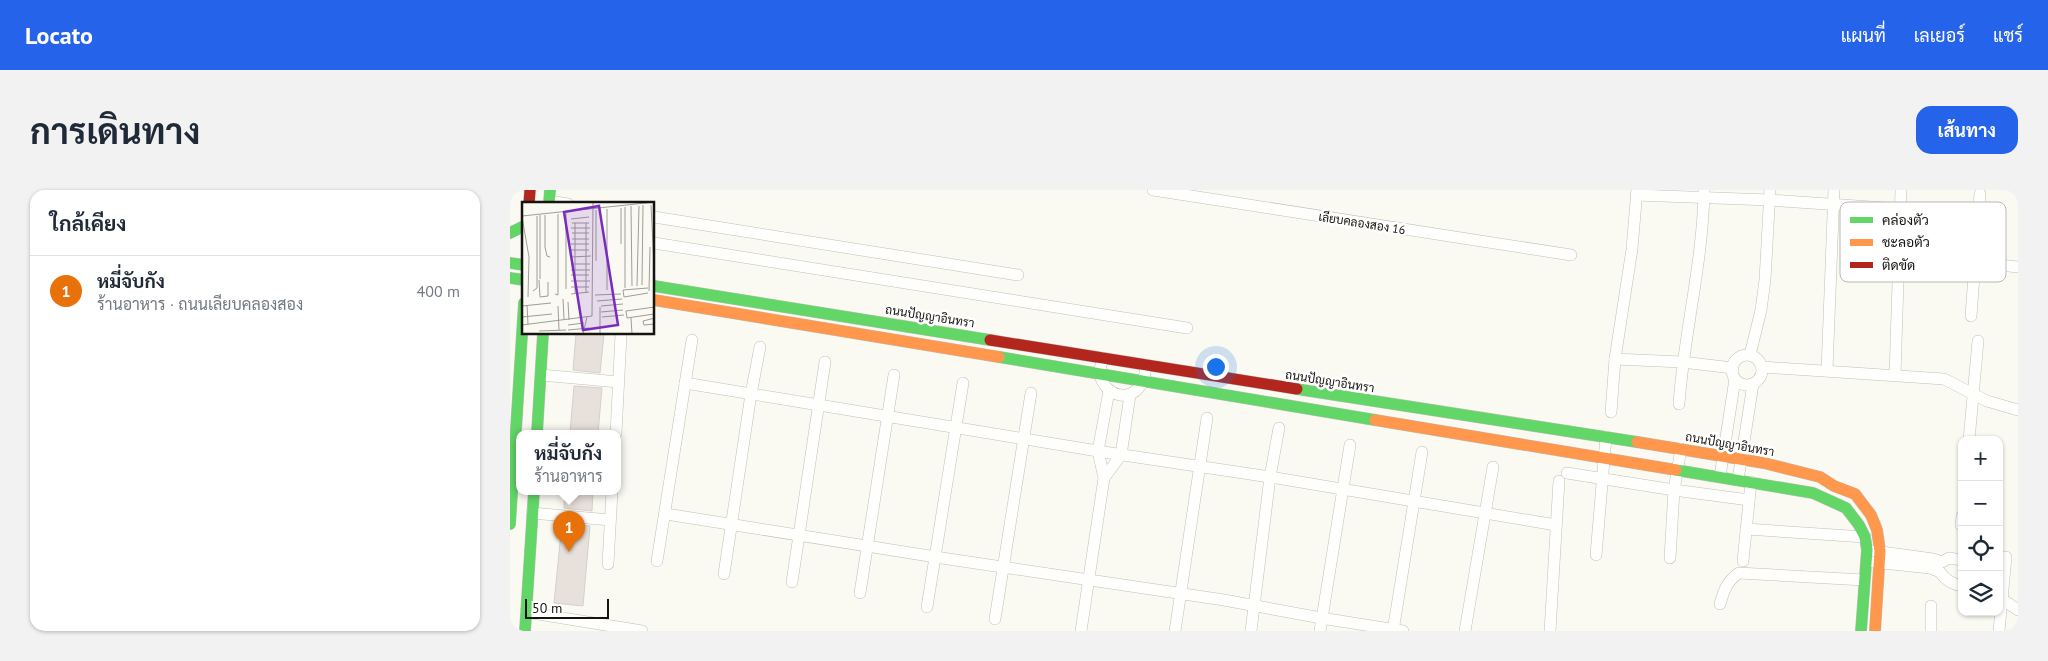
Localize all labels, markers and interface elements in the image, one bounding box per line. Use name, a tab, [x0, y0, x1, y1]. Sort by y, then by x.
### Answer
text: Locato	[25, 20, 93, 51]
text: แผนที่	[1841, 24, 1886, 47]
text: เลเยอร์	[1914, 24, 1965, 47]
text: แชร์	[1993, 24, 2023, 47]
button: เส้นทาง	[1916, 106, 2018, 154]
text: การเดินทาง	[30, 108, 200, 154]
inset map	[522, 202, 655, 335]
legend	[1840, 202, 2006, 282]
street label: เลียบคลองสอง 16	[1318, 209, 1406, 237]
text: ใกล้เคียง	[50, 210, 126, 237]
text: คล่องตัว	[1882, 211, 1929, 229]
text: ชะลอตัว	[1882, 233, 1930, 251]
text: ติดขัด	[1882, 256, 1915, 274]
text: หมี่จับกัง	[97, 269, 165, 293]
text: 1	[61, 281, 71, 301]
text: 400 m	[417, 281, 460, 301]
text: ร้านอาหาร · ถนนเลียบคลองสอง	[97, 294, 303, 314]
street label: ถนนปัญญาอินทรา	[884, 302, 976, 330]
your location	[1203, 354, 1229, 380]
street label: ถนนปัญญาอินทรา	[1284, 367, 1376, 395]
street label: ถนนปัญญาอินทรา	[1684, 429, 1776, 459]
popup	[516, 430, 621, 495]
map controls	[1958, 436, 2003, 616]
button: +	[1958, 436, 2003, 481]
text: หมี่จับกัง	[534, 441, 602, 465]
text: ร้านอาหาร	[534, 466, 603, 486]
button: −	[1958, 481, 2003, 526]
pin: 1	[553, 511, 585, 552]
button: locate	[1958, 526, 2003, 571]
button: layers	[1958, 571, 2003, 616]
scale bar	[525, 596, 609, 619]
text: 50 m	[532, 599, 562, 617]

